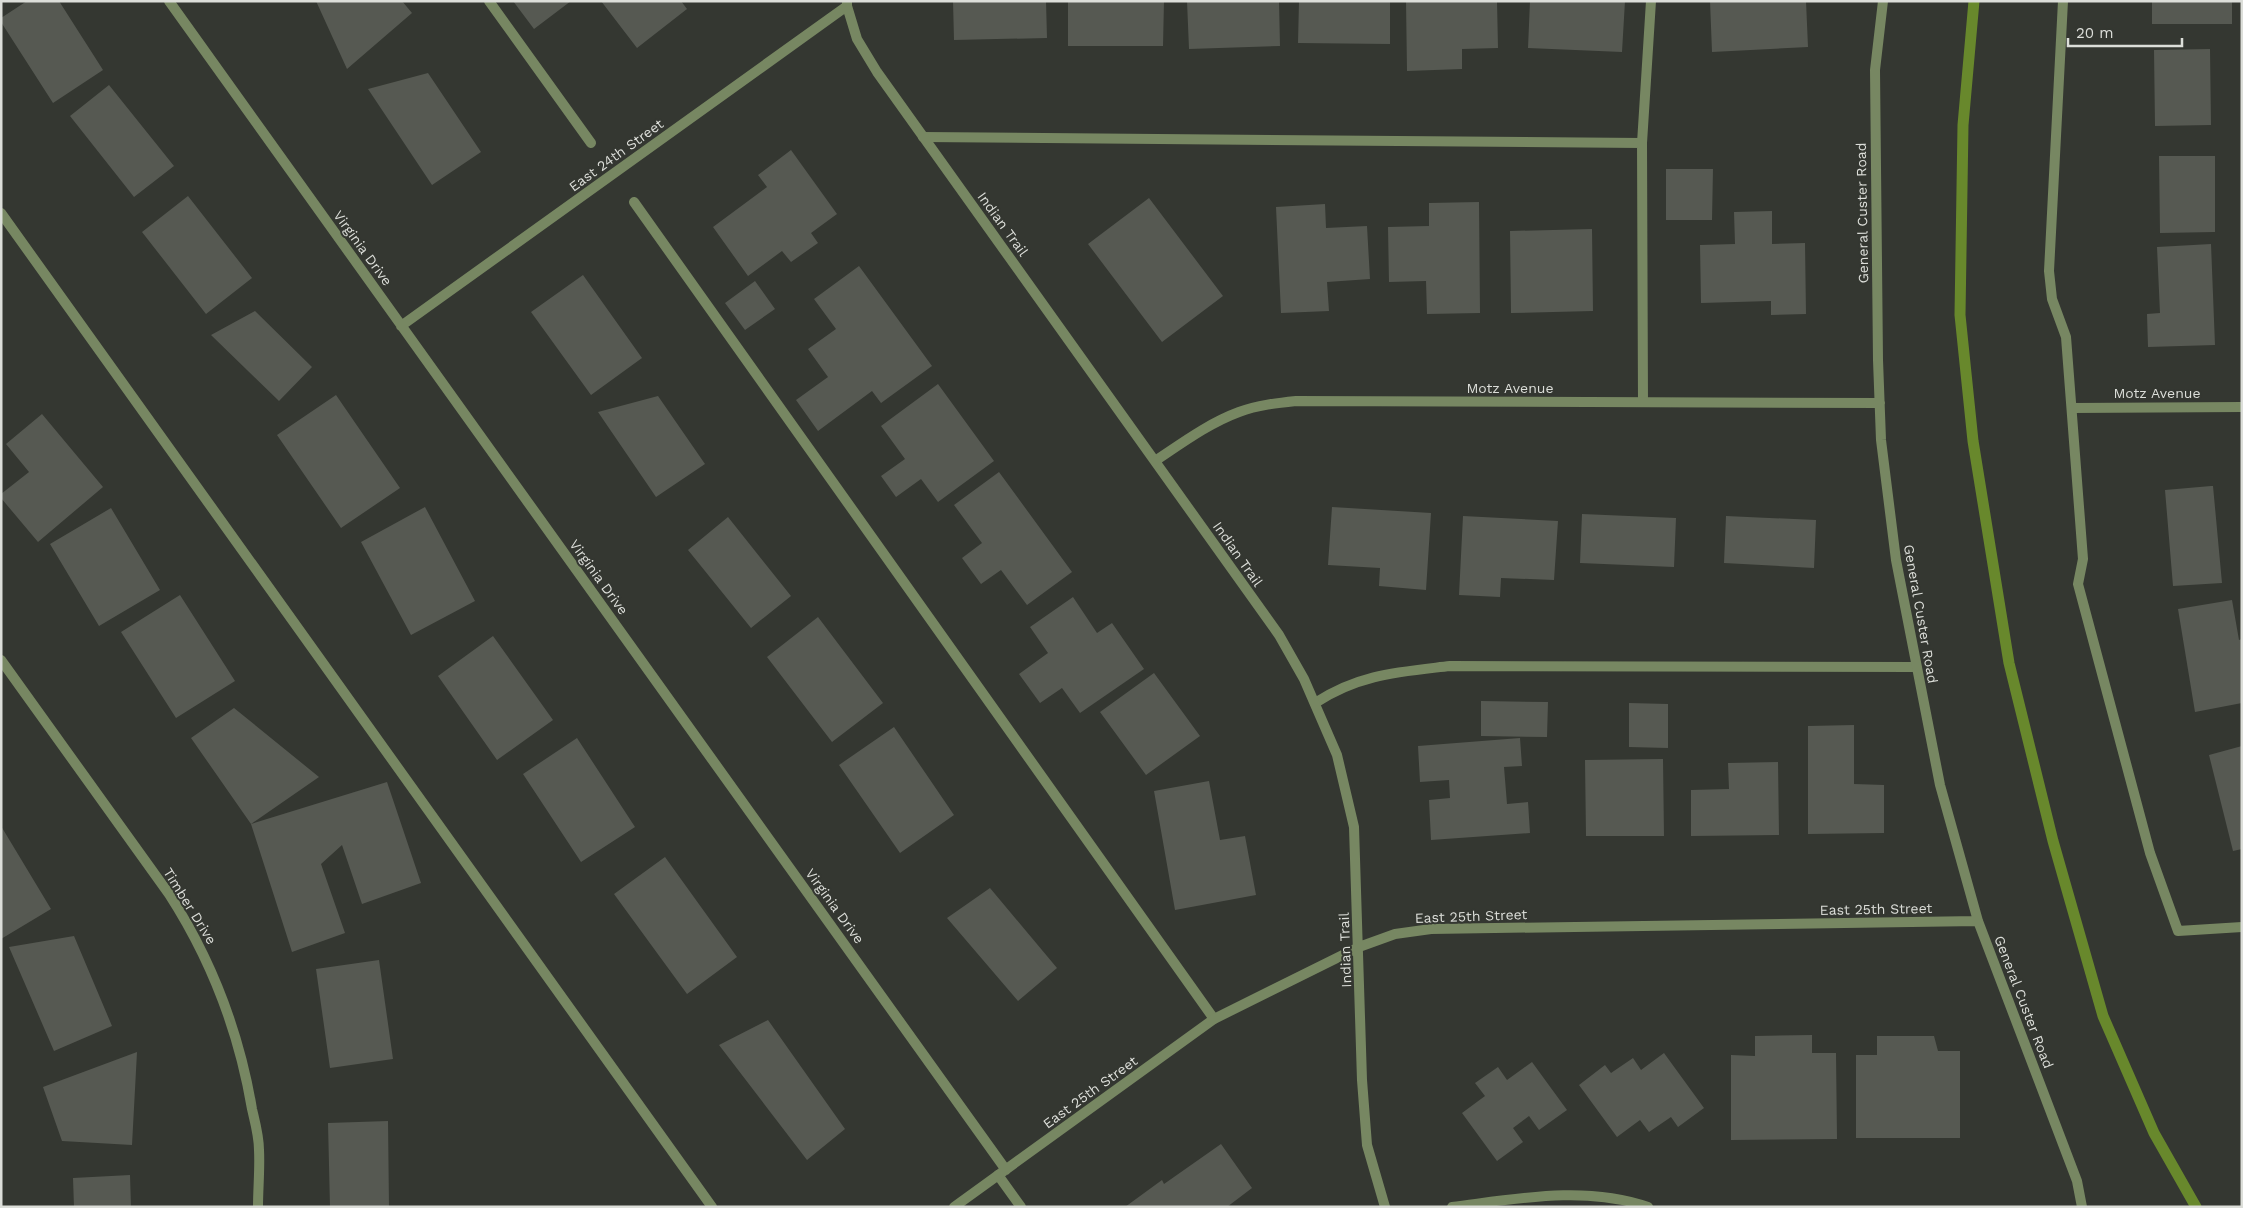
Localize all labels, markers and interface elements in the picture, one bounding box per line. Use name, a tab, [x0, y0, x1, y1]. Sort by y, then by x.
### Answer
scale bar	[2068, 15, 2182, 47]
text: 20 m	[2076, 24, 2114, 42]
street label: East 24th Street	[566, 115, 666, 195]
street label: General Custer Road	[1853, 142, 1871, 284]
street label: Indian Trail	[974, 189, 1032, 260]
street label: Virginia Drive	[330, 207, 396, 289]
street label: Motz Avenue	[1466, 380, 1554, 396]
street label: Motz Avenue	[2113, 385, 2201, 401]
street label: Indian Trail	[1210, 519, 1267, 590]
street label: Virginia Drive	[566, 536, 632, 618]
street label: General Custer Road	[1901, 543, 1941, 685]
street label: Timber Drive	[160, 865, 220, 947]
street label: Virginia Drive	[802, 865, 868, 947]
street label: East 25th Street	[1820, 900, 1933, 918]
street label: East 25th Street	[1414, 906, 1528, 926]
street label: Indian Trail	[1336, 911, 1354, 988]
street label: General Custer Road	[1991, 933, 2057, 1071]
street label: East 25th Street	[1040, 1052, 1140, 1132]

